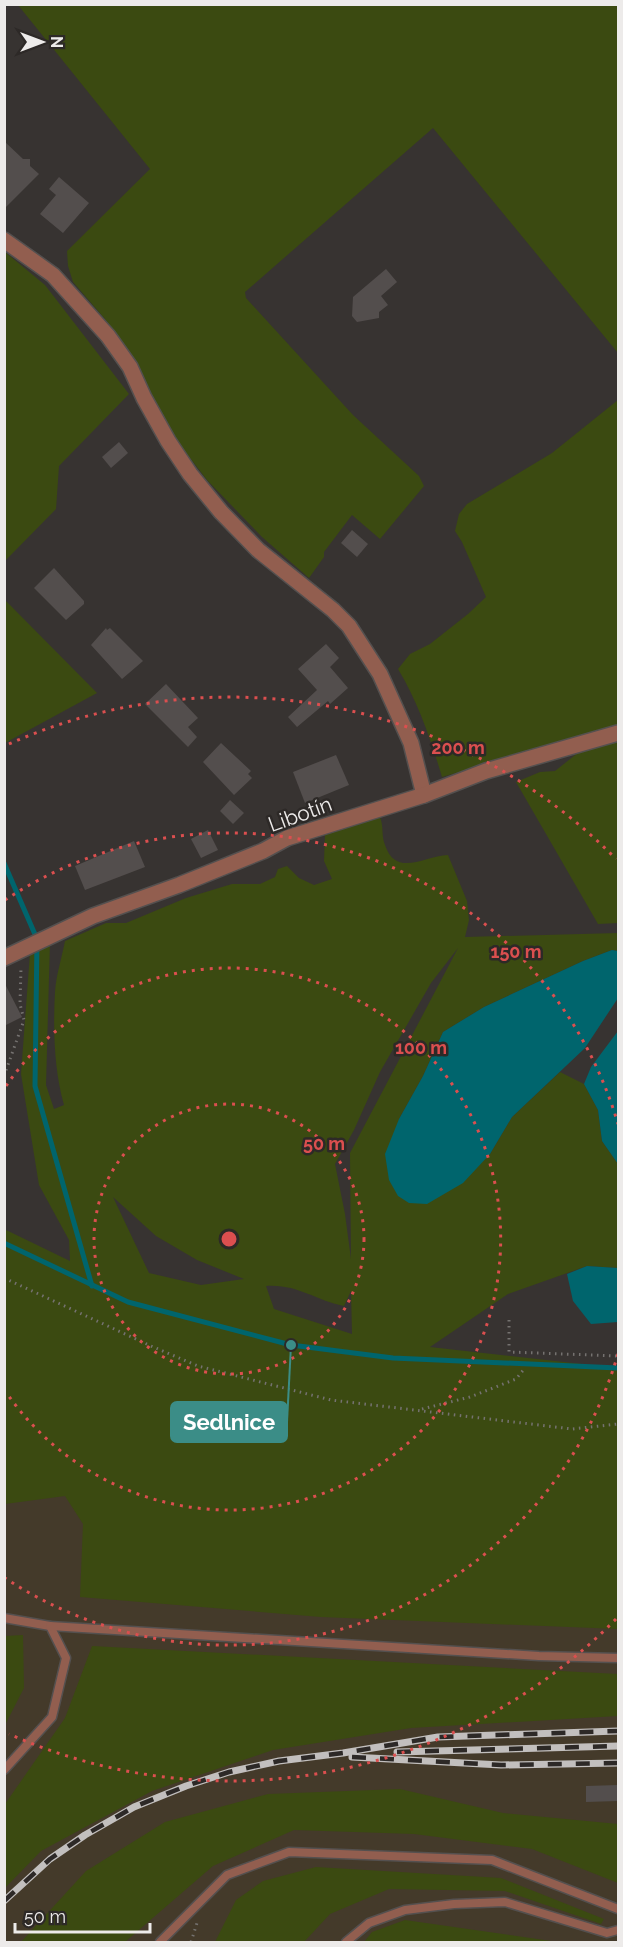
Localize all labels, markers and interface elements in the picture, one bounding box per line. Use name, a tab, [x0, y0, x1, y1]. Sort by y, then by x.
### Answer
north arrow	[12, 12, 72, 72]
text: N	[47, 36, 66, 48]
text: 200 m	[431, 737, 485, 758]
street label: Libotín	[265, 791, 335, 837]
text: 150 m	[491, 941, 542, 962]
text: 100 m	[395, 1037, 447, 1058]
text: 50 m	[303, 1133, 345, 1154]
centre of rings	[219, 1229, 239, 1249]
callout: Sedlnice	[171, 1402, 287, 1442]
text: Sedlnice	[183, 1409, 275, 1435]
scale bar	[15, 1896, 150, 1934]
text: 50 m	[24, 1906, 66, 1927]

